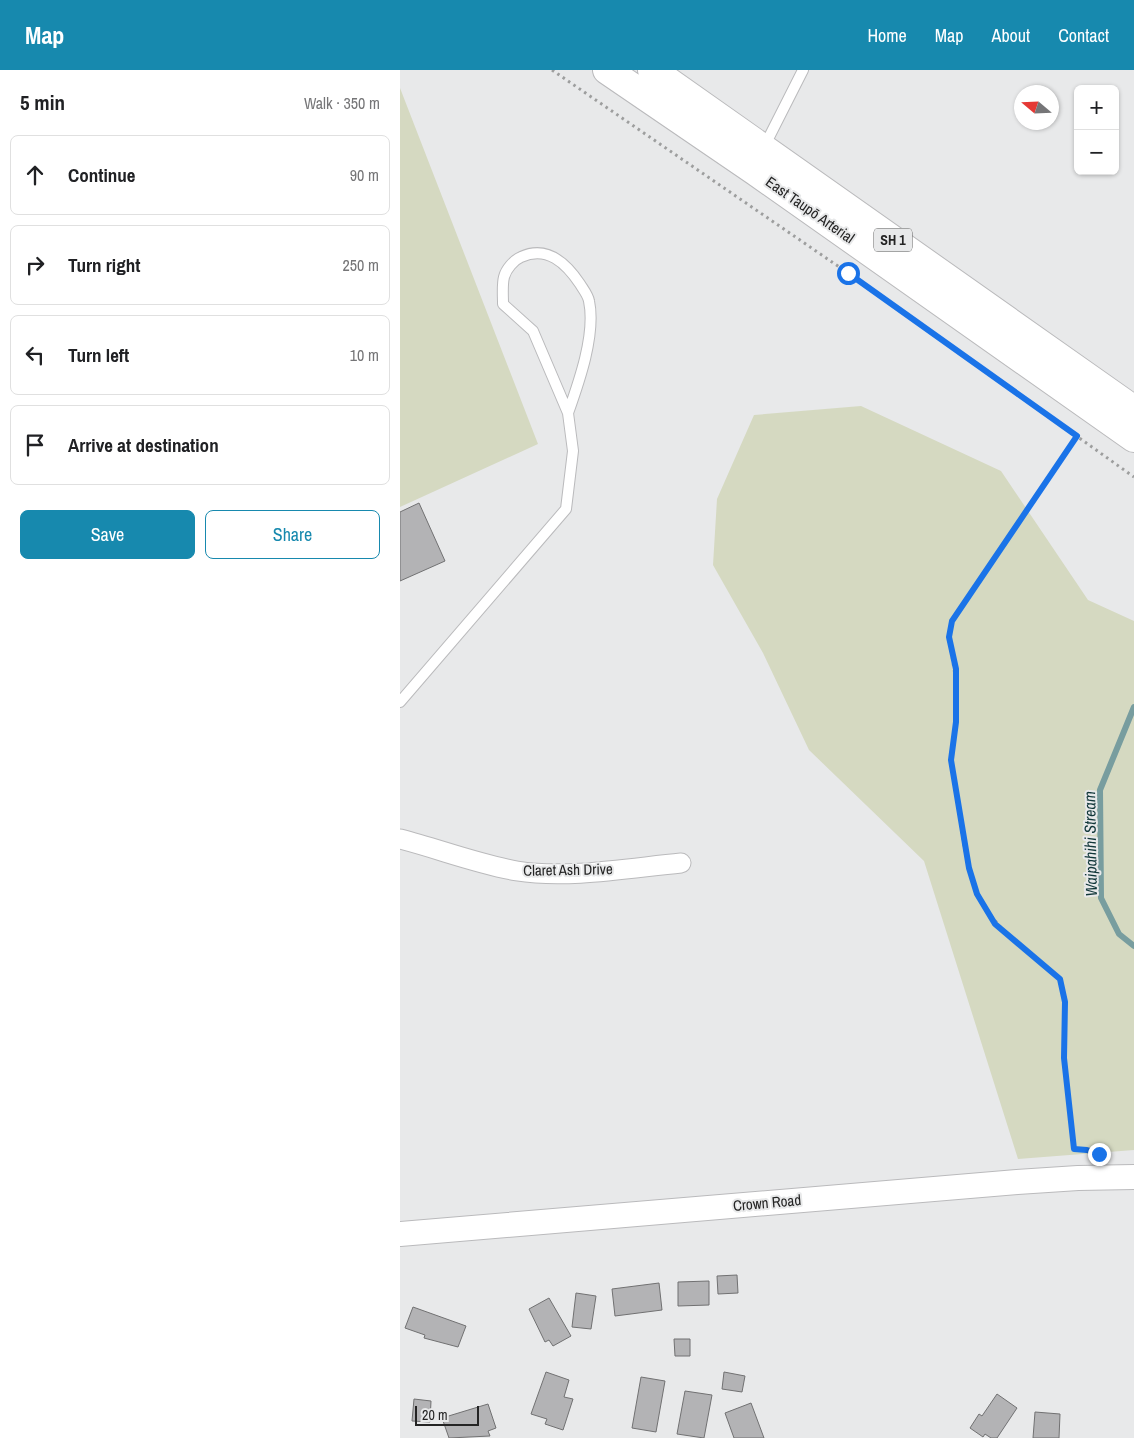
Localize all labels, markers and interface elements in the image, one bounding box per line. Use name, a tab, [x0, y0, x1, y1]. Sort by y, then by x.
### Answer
text: Map	[25, 19, 64, 51]
text: Home	[867, 23, 907, 48]
text: Map	[935, 23, 964, 48]
text: About	[992, 23, 1030, 48]
text: Contact	[1058, 23, 1109, 48]
north arrow	[1014, 85, 1059, 130]
map controls	[1074, 85, 1119, 175]
button: +	[1074, 85, 1119, 130]
text: 5 min	[20, 88, 65, 117]
text: Walk · 350 m	[304, 92, 380, 114]
button: −	[1074, 130, 1119, 175]
icon: ahead	[21, 161, 49, 189]
text: Continue	[68, 162, 136, 188]
text: 90 m	[350, 164, 379, 186]
street label: East Taupō Arterial	[762, 171, 859, 248]
road number: SH 1	[874, 228, 912, 252]
icon: right	[21, 251, 49, 279]
text: Turn right	[68, 252, 140, 278]
text: 250 m	[343, 254, 379, 276]
route start	[837, 262, 860, 285]
icon: left	[21, 341, 49, 369]
text: Turn left	[68, 342, 129, 368]
text: 10 m	[350, 344, 379, 366]
icon: arrive	[21, 431, 49, 459]
text: Arrive at destination	[68, 432, 219, 458]
button: Save	[20, 510, 195, 559]
button: Share	[205, 510, 380, 559]
water label: Waipahihi Stream	[1078, 791, 1102, 897]
street label: Claret Ash Drive	[523, 858, 613, 881]
route end	[1088, 1143, 1111, 1166]
street label: Crown Road	[732, 1189, 802, 1216]
scale bar	[415, 1403, 479, 1426]
text: 20 m	[422, 1406, 448, 1424]

